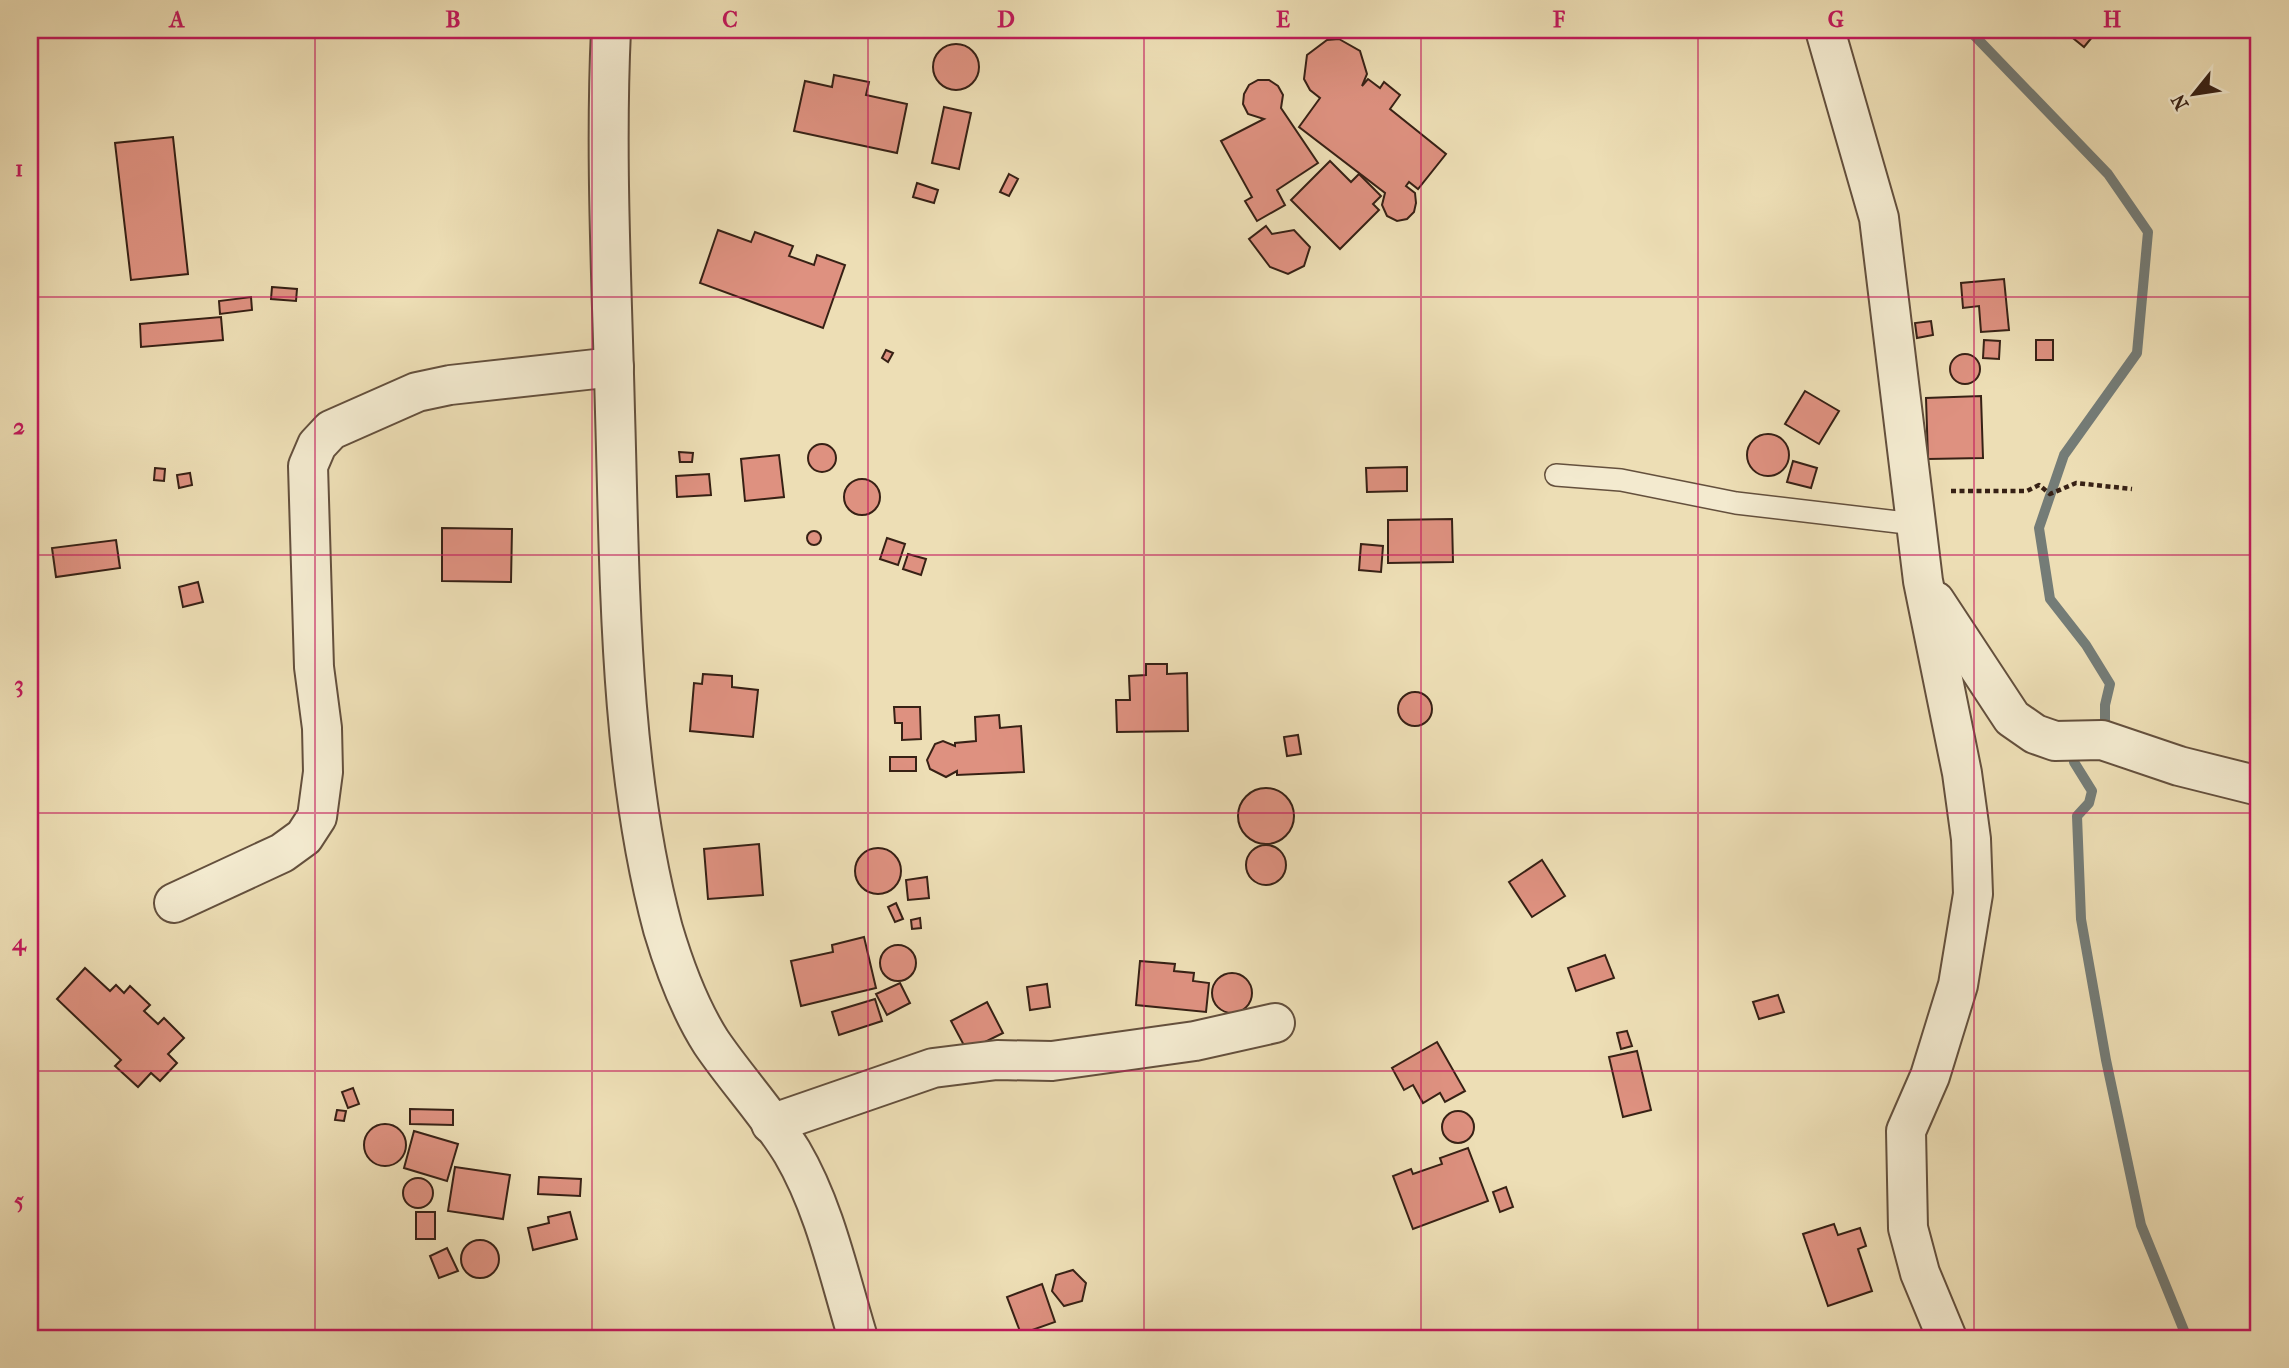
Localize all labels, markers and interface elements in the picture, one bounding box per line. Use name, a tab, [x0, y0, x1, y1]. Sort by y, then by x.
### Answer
text: A	[168, 6, 186, 33]
text: B	[446, 6, 461, 33]
text: C	[722, 6, 738, 33]
text: D	[997, 6, 1015, 33]
text: E	[1276, 6, 1290, 33]
text: F	[1552, 6, 1566, 33]
text: G	[1828, 6, 1844, 33]
text: H	[2103, 6, 2121, 33]
north arrow	[2160, 60, 2230, 130]
text: N	[2167, 90, 2193, 114]
text: 1	[15, 155, 23, 182]
text: 2	[13, 413, 25, 440]
text: 3	[14, 671, 24, 698]
text: 4	[11, 929, 27, 956]
text: 5	[14, 1187, 24, 1214]

